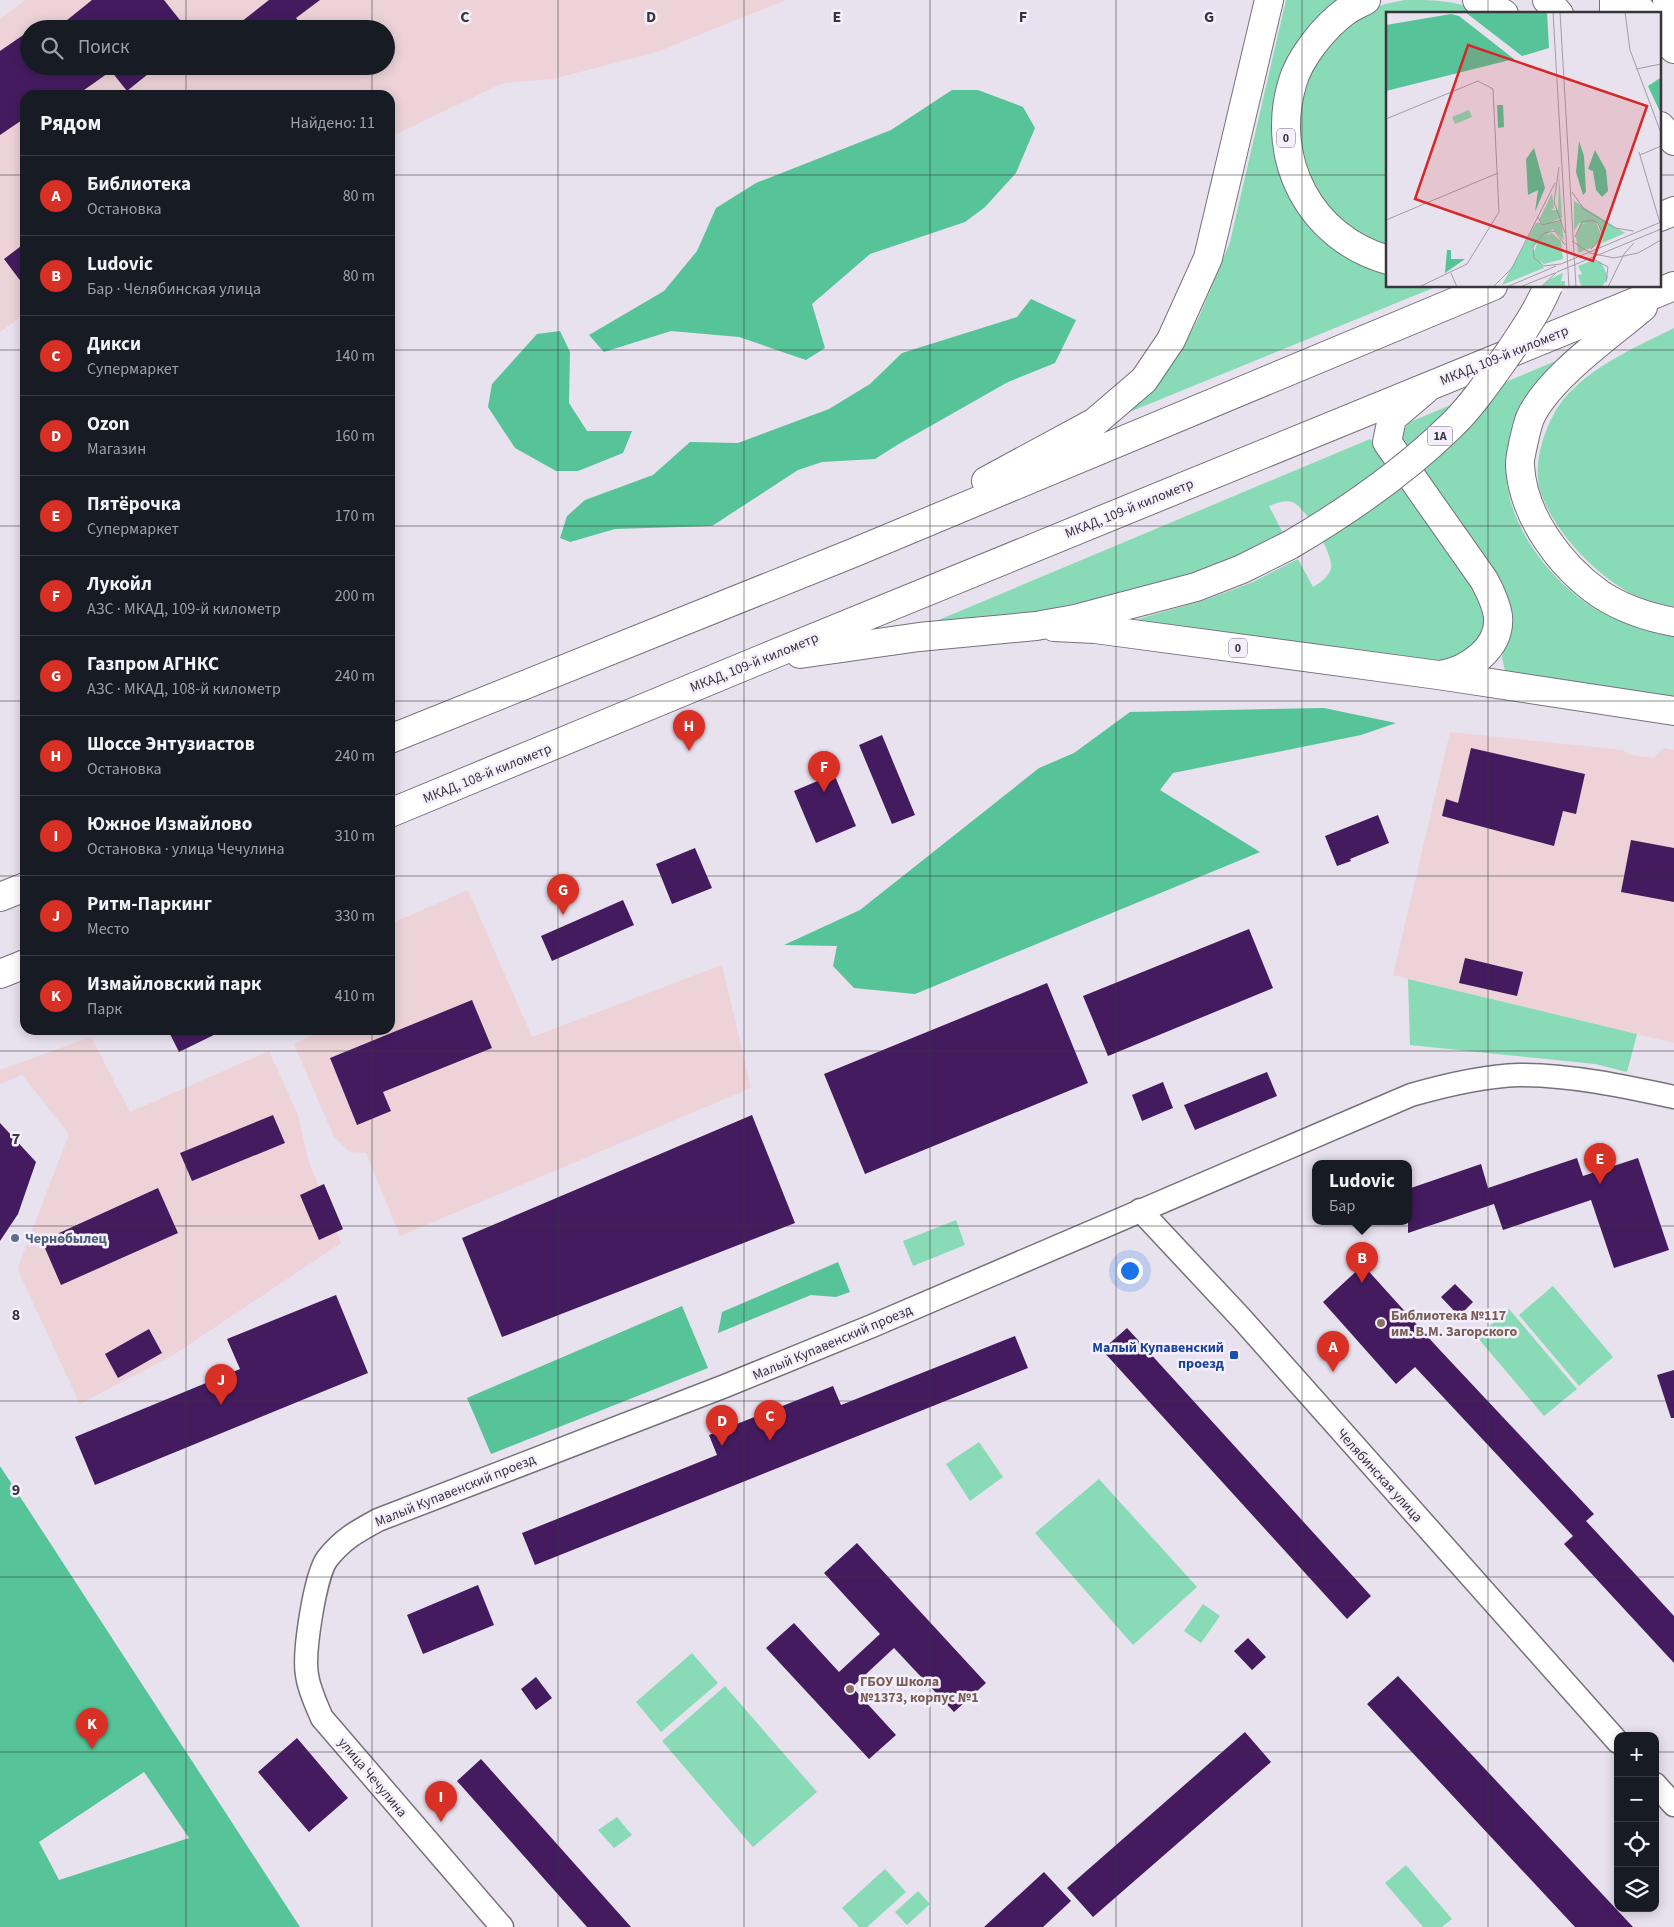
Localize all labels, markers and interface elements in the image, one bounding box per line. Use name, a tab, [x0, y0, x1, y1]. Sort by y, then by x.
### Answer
text: C	[460, 6, 470, 28]
text: D	[646, 6, 656, 28]
text: E	[833, 6, 841, 28]
text: F	[1019, 6, 1027, 28]
text: G	[1204, 6, 1214, 28]
inset map	[1386, 12, 1662, 288]
search box	[20, 20, 395, 75]
icon: search	[38, 34, 66, 62]
text: Поиск	[78, 34, 129, 61]
text: Рядом	[40, 108, 101, 138]
text: Найдено: 11	[290, 112, 375, 134]
road number: 0	[1277, 128, 1295, 148]
text: Библиотека	[87, 171, 191, 198]
text: A	[51, 185, 61, 207]
text: 80 m	[343, 185, 375, 207]
text: Остановка	[87, 198, 161, 220]
text: Ludovic	[87, 251, 153, 278]
text: B	[51, 265, 61, 287]
text: 80 m	[343, 265, 375, 287]
text: Бар · Челябинская улица	[87, 278, 261, 300]
street label: МКАД, 109-й километр	[1437, 321, 1572, 391]
text: Дикси	[87, 331, 141, 358]
text: C	[51, 345, 61, 367]
text: 140 m	[335, 345, 375, 367]
text: Супермаркет	[87, 358, 179, 380]
text: Ozon	[87, 411, 130, 438]
text: D	[51, 425, 61, 447]
text: 160 m	[335, 425, 375, 447]
road number: 1A	[1428, 426, 1452, 446]
text: Магазин	[87, 438, 146, 460]
street label: МКАД, 109-й километр	[1062, 474, 1197, 544]
text: Пятёрочка	[87, 491, 181, 518]
text: E	[52, 505, 60, 527]
text: 170 m	[335, 505, 375, 527]
text: Супермаркет	[87, 518, 179, 540]
text: Лукойл	[87, 571, 152, 598]
text: F	[52, 585, 60, 607]
text: 200 m	[335, 585, 375, 607]
text: АЗС · МКАД, 109-й километр	[87, 598, 281, 620]
street label: МКАД, 109-й километр	[687, 628, 822, 698]
road number: 0	[1229, 638, 1247, 658]
text: Газпром АГНКС	[87, 651, 219, 678]
text: G	[51, 665, 61, 687]
text: 240 m	[335, 665, 375, 687]
text: АЗС · МКАД, 108-й километр	[87, 678, 281, 700]
pin: H	[673, 710, 705, 751]
text: Шоссе Энтузиастов	[87, 731, 255, 758]
street label: МКАД, 108-й километр	[420, 739, 555, 809]
text: H	[51, 745, 61, 767]
text: 240 m	[335, 745, 375, 767]
pin: F	[808, 751, 840, 792]
text: Остановка	[87, 758, 161, 780]
text: Южное Измайлово	[87, 811, 252, 838]
text: I	[54, 825, 58, 847]
text: 310 m	[335, 825, 375, 847]
text: Остановка · улица Чечулина	[87, 838, 285, 860]
pin: G	[547, 874, 579, 915]
text: Ритм-Паркинг	[87, 891, 212, 918]
text: J	[52, 905, 60, 927]
text: 330 m	[335, 905, 375, 927]
text: Место	[87, 918, 130, 940]
text: Измайловский парк	[87, 971, 261, 998]
text: K	[51, 985, 61, 1007]
text: 410 m	[335, 985, 375, 1007]
text: Парк	[87, 998, 122, 1020]
text: 7	[12, 1128, 20, 1150]
pin: E	[1584, 1143, 1616, 1184]
popup	[1312, 1160, 1412, 1225]
text: Ludovic	[1329, 1168, 1395, 1195]
text: Бар	[1329, 1195, 1355, 1217]
place label: Чернобылец	[25, 1229, 107, 1249]
marker: Чернобылец	[9, 1232, 21, 1244]
pin: B	[1346, 1242, 1378, 1283]
your location	[1117, 1258, 1143, 1284]
street label: Малый Купавенский проезд	[749, 1300, 916, 1386]
text: 8	[12, 1304, 20, 1326]
place label: Библиотека №117 им. В.М. Загорского	[1391, 1306, 1517, 1342]
marker: Библиотека №117 им. В.М. Загорского	[1375, 1317, 1387, 1329]
pin: A	[1317, 1331, 1349, 1372]
place label: Малый Купавенский проезд	[1092, 1338, 1225, 1374]
marker: Малый Купавенский проезд	[1228, 1349, 1240, 1361]
pin: J	[205, 1364, 237, 1405]
pin: C	[754, 1400, 786, 1441]
pin: D	[706, 1405, 738, 1446]
street label: Челябинская улица	[1332, 1424, 1427, 1527]
street label: Малый Купавенский проезд	[372, 1449, 539, 1532]
text: 9	[12, 1479, 20, 1501]
place label: ГБОУ Школа №1373, корпус №1	[860, 1672, 979, 1708]
marker: ГБОУ Школа №1373, корпус №1	[844, 1683, 856, 1695]
pin: K	[76, 1708, 108, 1749]
map controls	[1614, 1732, 1659, 1912]
button: +	[1614, 1732, 1659, 1777]
street label: улица Чечулина	[333, 1733, 412, 1822]
button: −	[1614, 1777, 1659, 1822]
pin: I	[425, 1781, 457, 1822]
button: locate	[1614, 1822, 1659, 1867]
button: layers	[1614, 1867, 1659, 1912]

